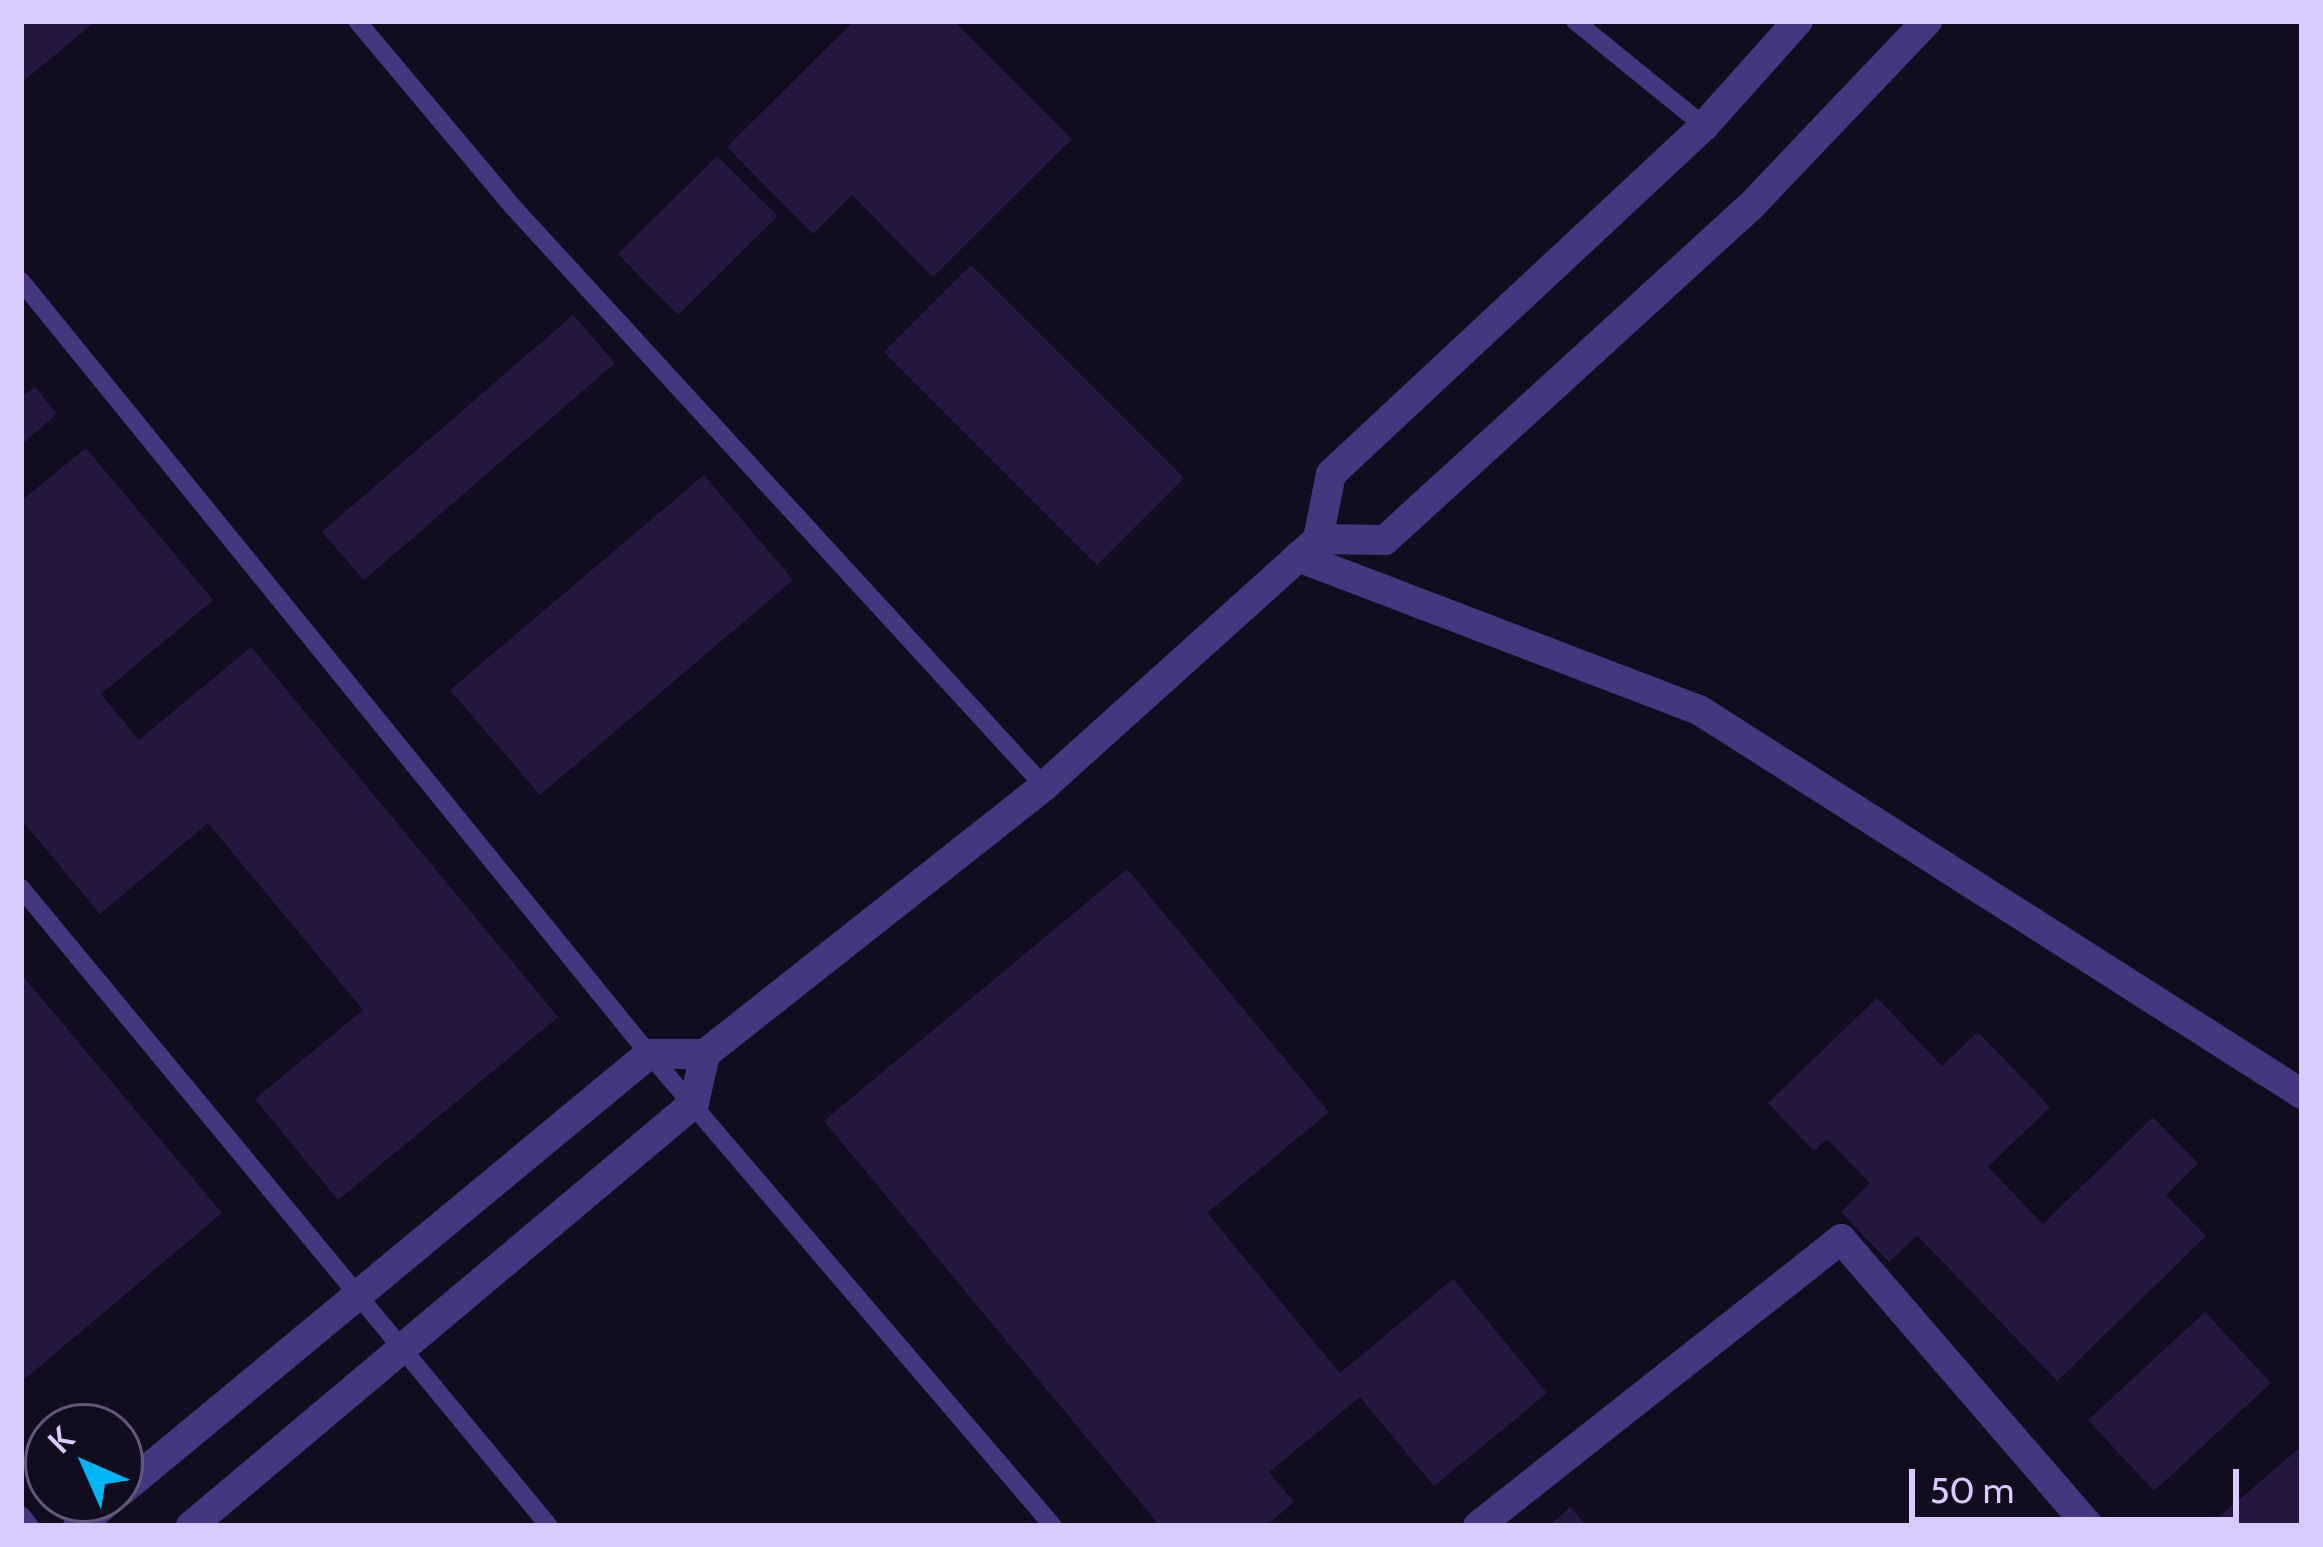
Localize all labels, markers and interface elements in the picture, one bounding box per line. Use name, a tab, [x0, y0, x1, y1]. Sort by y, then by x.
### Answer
north arrow	[24, 1403, 144, 1523]
text: K	[39, 1418, 82, 1461]
scale bar	[1915, 1445, 2245, 1519]
text: 50 m	[1930, 1468, 2014, 1512]

